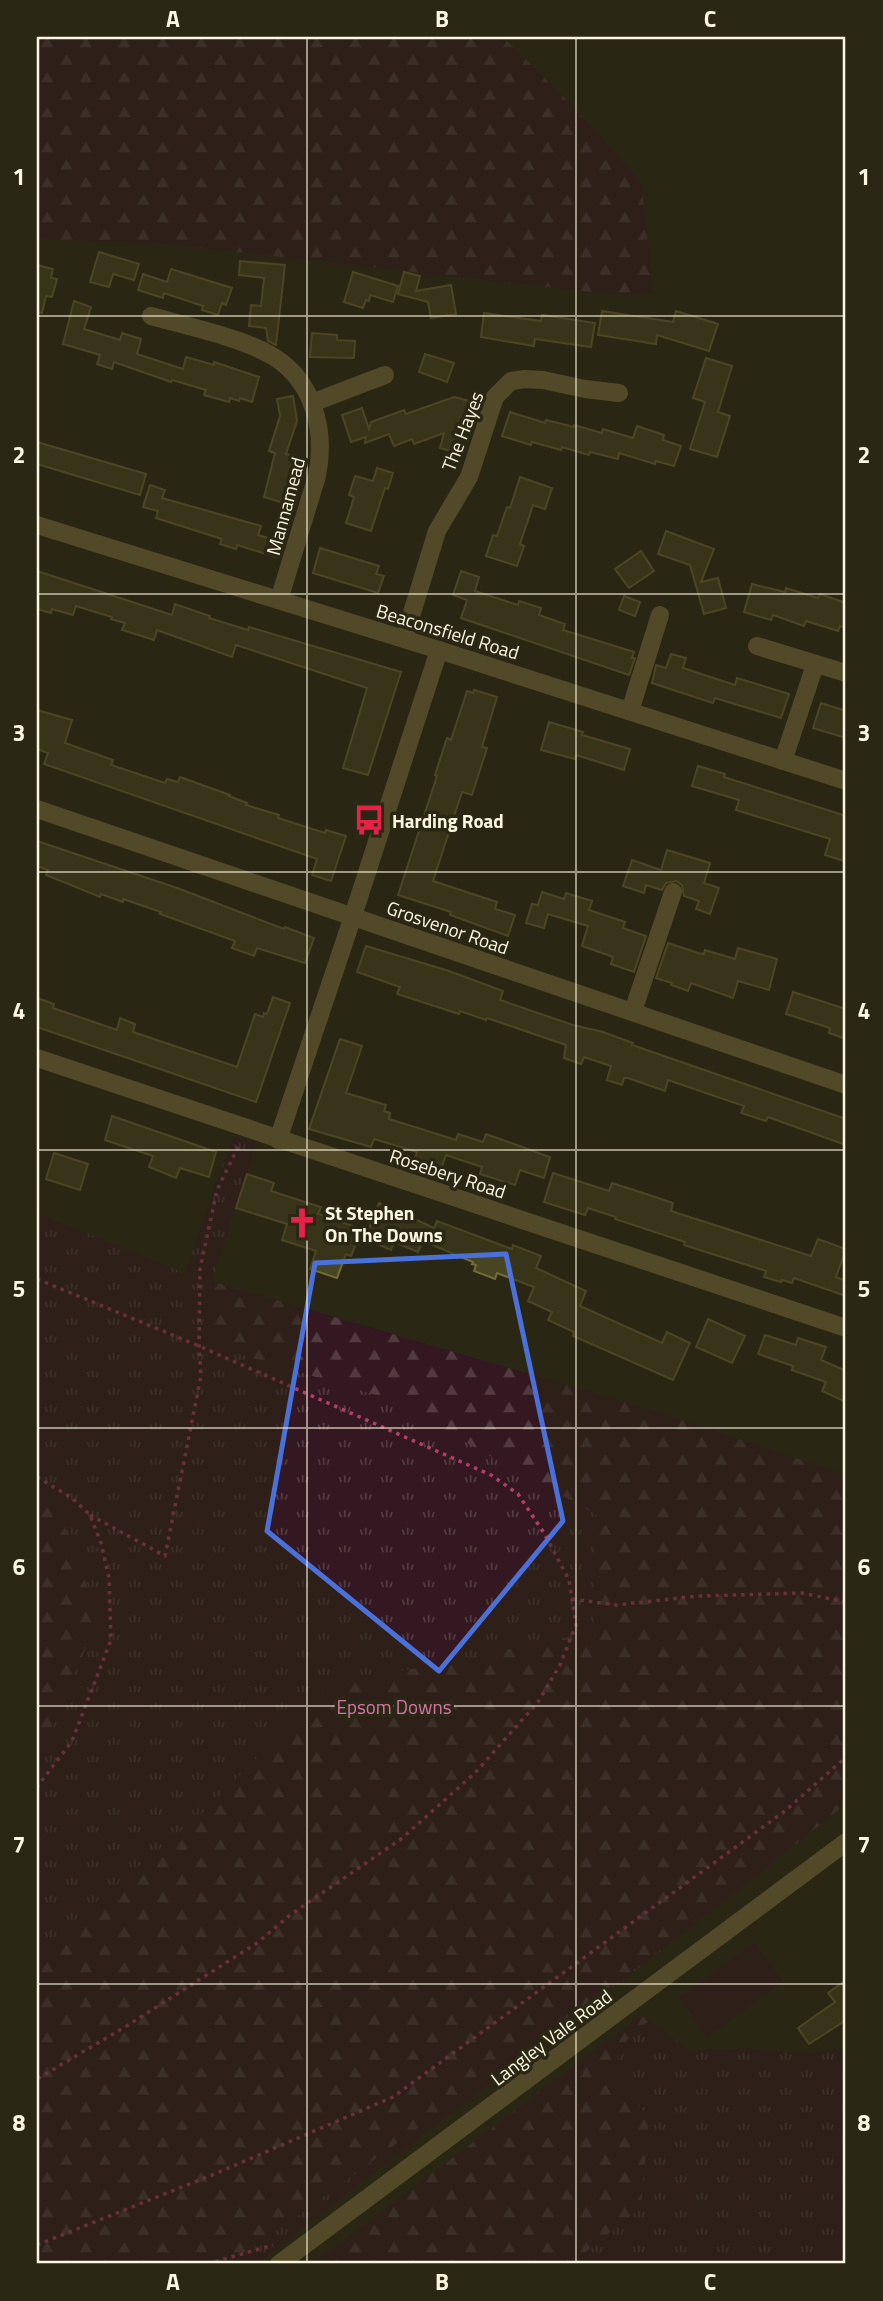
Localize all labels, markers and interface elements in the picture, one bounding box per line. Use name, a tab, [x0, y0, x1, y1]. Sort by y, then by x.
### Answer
text: A	[166, 1, 180, 36]
text: B	[435, 1, 449, 36]
text: C	[704, 1, 716, 36]
text: 1	[13, 159, 25, 194]
text: 1	[858, 159, 870, 194]
street label: The Hayes	[433, 387, 491, 475]
text: 2	[13, 437, 25, 472]
text: 2	[858, 437, 870, 472]
street label: Mannamead	[258, 454, 312, 558]
street label: Beaconsfield Road	[373, 596, 523, 666]
text: 3	[13, 715, 25, 750]
text: 3	[858, 715, 870, 750]
bus stop icon: Harding Road	[352, 803, 386, 837]
place label: Harding Road	[392, 806, 504, 835]
street label: Grosvenor Road	[383, 893, 513, 961]
text: 4	[13, 993, 25, 1028]
text: 4	[858, 993, 870, 1028]
street label: Rosebery Road	[386, 1141, 510, 1205]
place label: St Stephen On The Downs	[325, 1198, 443, 1249]
church icon: St Stephen On The Downs	[285, 1206, 319, 1240]
text: 5	[13, 1271, 25, 1306]
text: 5	[858, 1271, 870, 1306]
text: 6	[13, 1549, 26, 1584]
text: 6	[858, 1549, 871, 1584]
park label: Epsom Downs	[336, 1692, 452, 1721]
text: 7	[13, 1827, 25, 1862]
text: 7	[858, 1827, 870, 1862]
street label: Langley Vale Road	[484, 1982, 618, 2092]
text: 8	[13, 2105, 26, 2140]
text: 8	[858, 2105, 871, 2140]
text: A	[166, 2264, 180, 2299]
text: B	[435, 2264, 449, 2299]
text: C	[704, 2264, 716, 2299]

